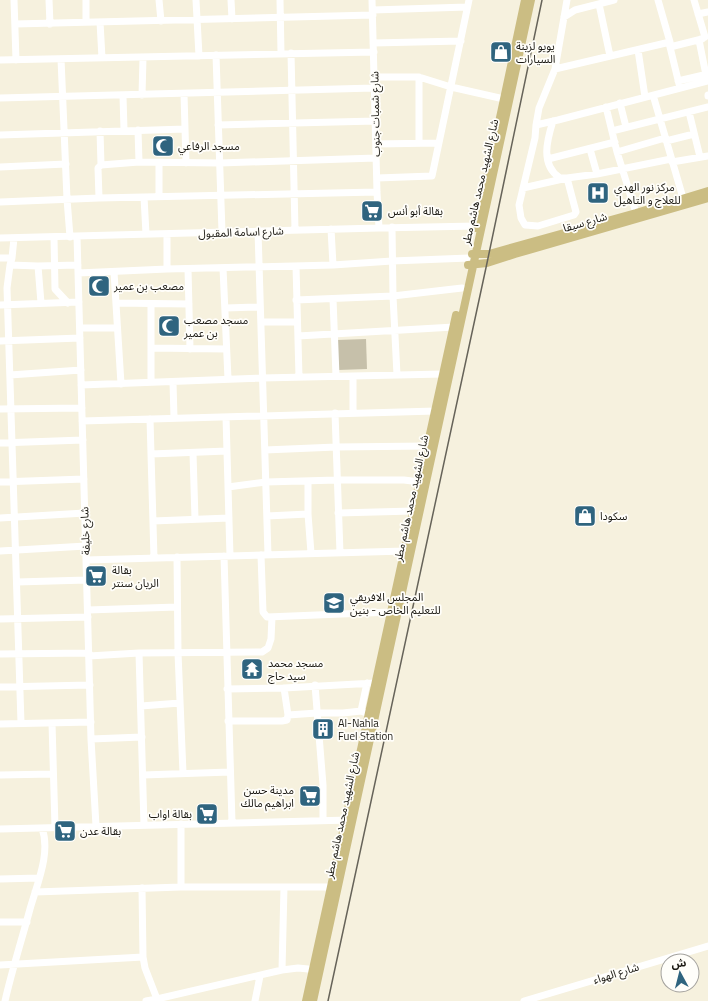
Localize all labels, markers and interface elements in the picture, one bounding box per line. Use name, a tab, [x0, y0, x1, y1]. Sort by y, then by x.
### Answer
place label: يويو لزينة السيارات	[516, 38, 555, 67]
shop icon: يويو لزينة السيارات	[488, 39, 514, 65]
street label: شارع شمبات جنوب	[366, 71, 384, 157]
street label: شارع الشهيد محمد هاشم مطر	[458, 117, 503, 248]
mosque icon: مسجد الرفاعي	[150, 133, 176, 159]
place label: مسجد الرفاعي	[178, 138, 240, 156]
place label: مركز نور الهدي للعلاج و التاهيل	[614, 179, 681, 208]
hospital icon: مركز نور الهدي للعلاج و التاهيل	[585, 180, 611, 206]
supermarket icon: بقالة أبو أنس	[359, 198, 385, 224]
place label: بقالة أبو أنس	[388, 203, 443, 219]
street label: شارع سيقا	[561, 208, 609, 236]
street label: شارع اسامة المقبول	[198, 222, 284, 241]
mosque icon: مصعب بن عمير	[86, 273, 112, 299]
place label: مصعب بن عمير	[113, 278, 184, 294]
place label: مسجد مصعب بن عمير	[183, 312, 249, 341]
mosque icon: مسجد مصعب بن عمير	[156, 313, 182, 339]
street label: شارع الشهيد محمد هاشم مطر	[390, 433, 433, 564]
shop icon: سكودا	[572, 503, 598, 529]
street label: شارع خليفة	[76, 506, 94, 556]
place label: سكودا	[600, 508, 628, 524]
place label: بقالة الريان سنتر	[111, 562, 159, 591]
supermarket icon: بقالة الريان سنتر	[83, 563, 109, 589]
place label: المجلس الافريقي للتعليم الخاص - بنين	[350, 589, 441, 619]
school or university icon: المجلس الافريقي للتعليم الخاص - بنين	[321, 590, 347, 616]
place label: مسجد محمد سيد حاج	[268, 655, 324, 684]
temple icon: مسجد محمد سيد حاج	[239, 656, 265, 682]
place label: Al-Nahla Fuel Station	[338, 715, 393, 744]
building icon: Al-Nahla Fuel Station	[310, 716, 336, 742]
street label: شارع الشهيد محمد هاشم مطر	[321, 750, 364, 881]
place label: مدينة حسن ابراهيم مالك	[241, 782, 294, 812]
supermarket icon: مدينة حسن ابراهيم مالك	[297, 783, 323, 809]
supermarket icon: بقالة اواب	[194, 801, 220, 827]
place label: بقالة اواب	[149, 806, 192, 822]
supermarket icon: بقالة عدن	[52, 818, 78, 844]
place label: بقالة عدن	[80, 823, 121, 839]
north arrow	[660, 953, 700, 993]
text: ش	[670, 954, 687, 972]
street label: شارع الهواء	[591, 958, 641, 988]

